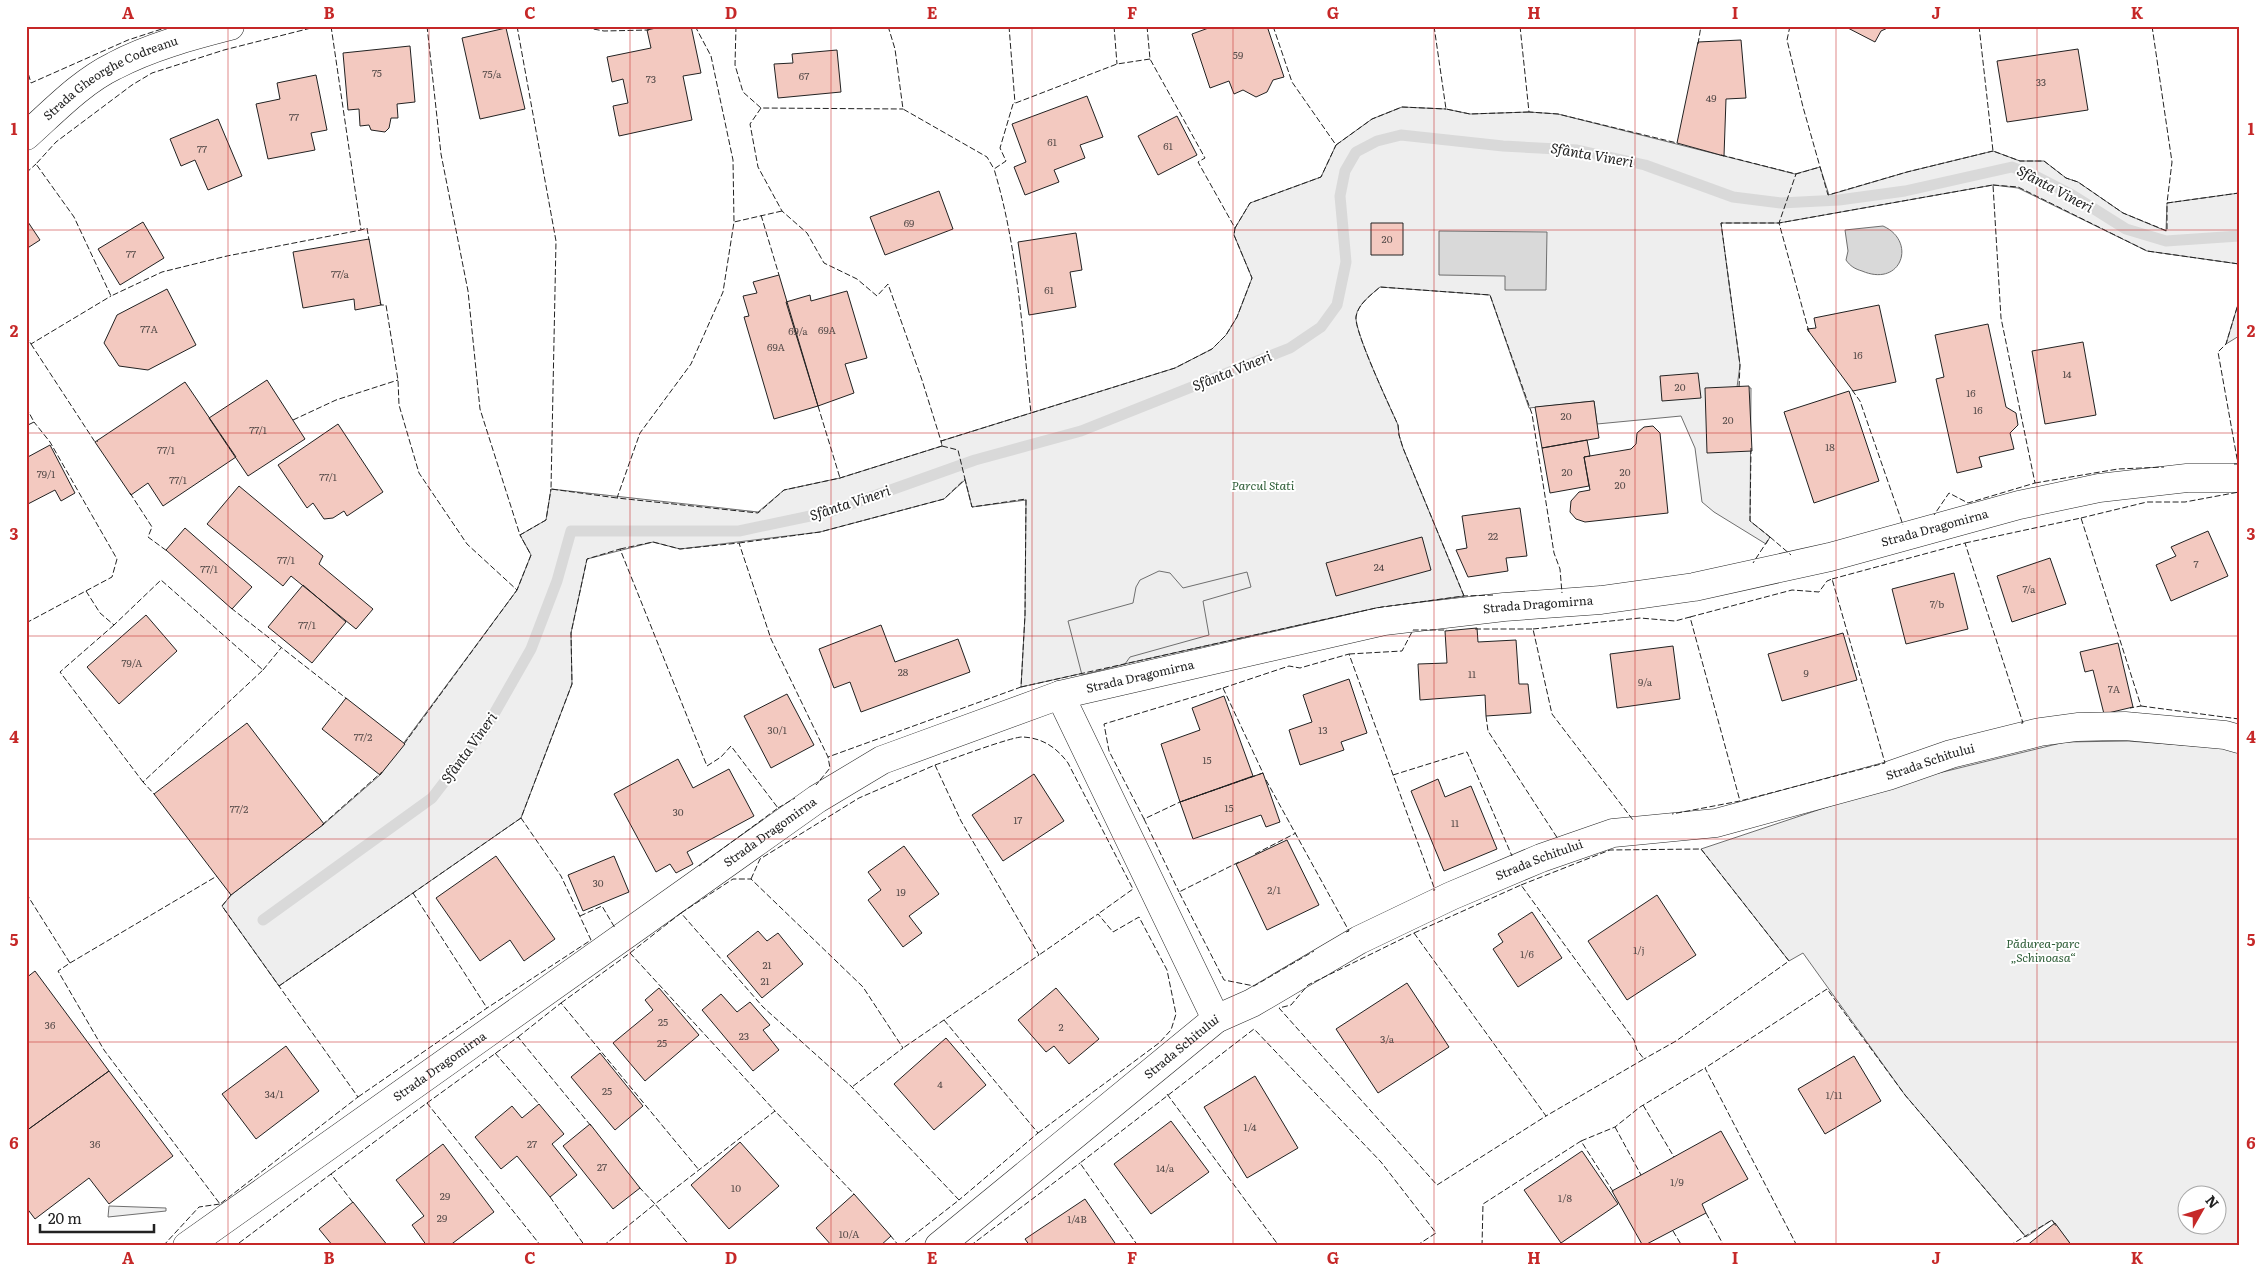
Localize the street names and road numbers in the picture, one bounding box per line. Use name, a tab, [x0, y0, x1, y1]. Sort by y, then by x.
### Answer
street label: Strada Gheorghe Codreanu	[39, 31, 180, 124]
street label: Strada Dragomirna	[1879, 504, 1991, 551]
street label: Strada Dragomirna	[1482, 591, 1594, 617]
street label: Strada Dragomirna	[1084, 655, 1196, 697]
street label: Strada Schitului	[1883, 738, 1976, 784]
street label: Strada Dragomirna	[719, 792, 820, 871]
street label: Strada Schitului	[1492, 834, 1585, 884]
street label: Strada Schitului	[1140, 1009, 1221, 1082]
street label: Strada Dragomirna	[389, 1026, 490, 1105]

